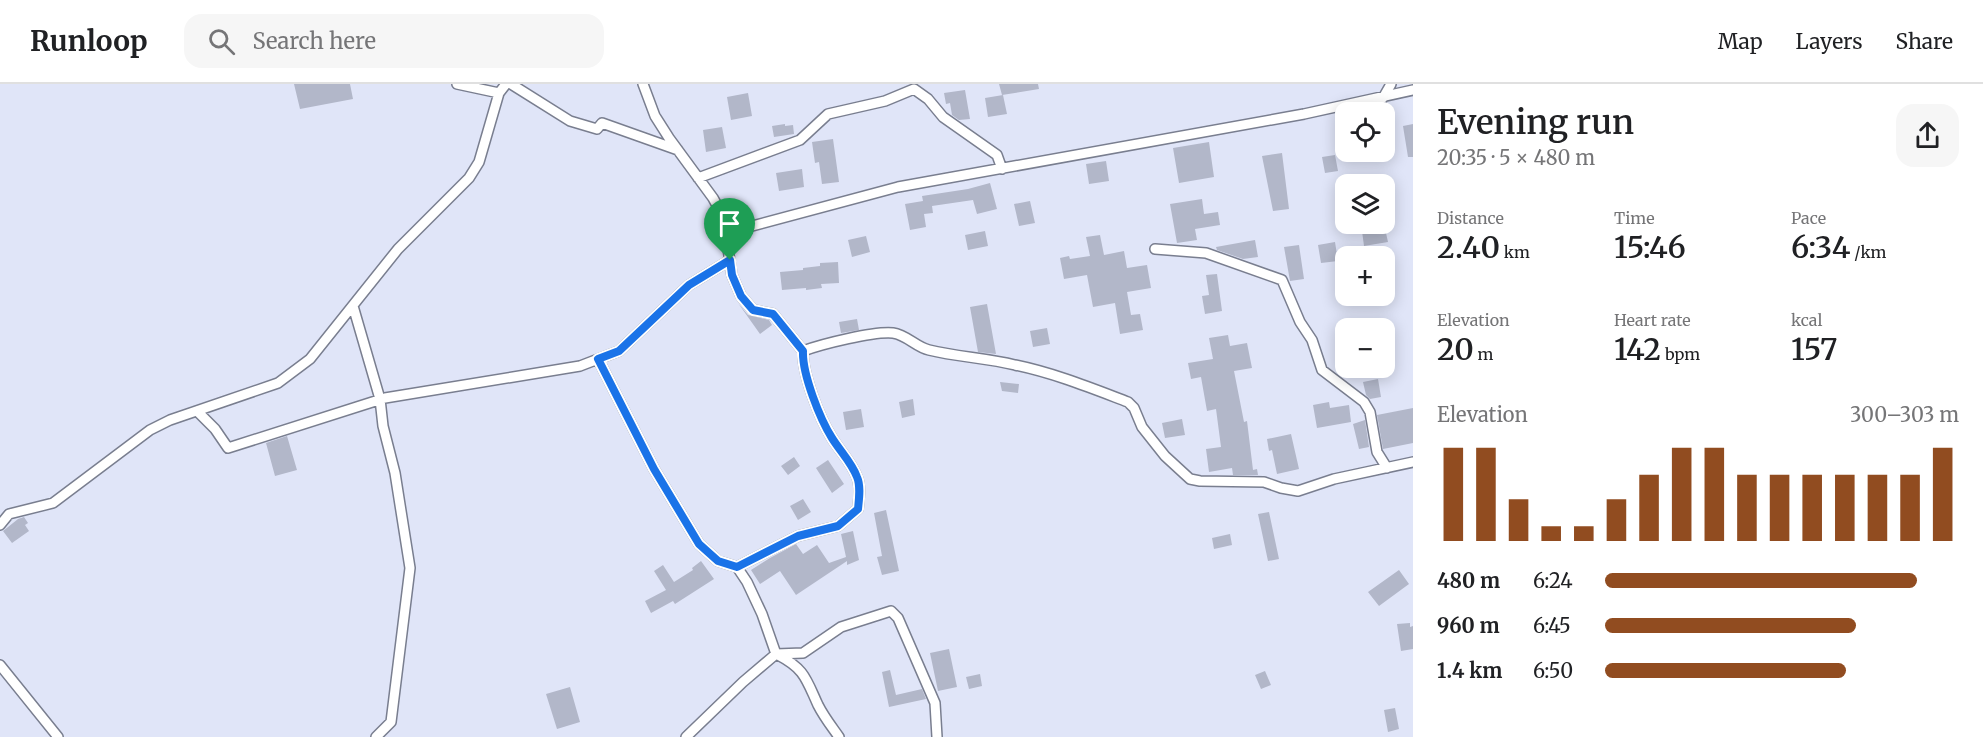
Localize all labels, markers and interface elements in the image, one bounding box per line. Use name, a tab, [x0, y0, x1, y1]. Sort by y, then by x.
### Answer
search box	[184, 14, 604, 68]
text: Runloop	[30, 23, 148, 59]
icon: search	[205, 25, 238, 58]
text: Search here	[253, 27, 376, 55]
text: Map	[1718, 28, 1763, 55]
text: Layers	[1796, 28, 1863, 55]
text: Share	[1896, 28, 1953, 55]
map controls	[1335, 102, 1395, 378]
button: locate	[1335, 102, 1395, 162]
text: Evening run	[1437, 102, 1634, 143]
button: share	[1896, 104, 1959, 167]
text: 20:35 · 5 × 480 m	[1437, 145, 1595, 170]
button: layers	[1335, 174, 1395, 234]
pin	[704, 198, 755, 260]
icon: arrive	[713, 207, 746, 240]
text: Distance	[1437, 208, 1504, 228]
text: Time	[1614, 208, 1655, 228]
text: Pace	[1791, 208, 1826, 228]
text: 2.40	[1437, 228, 1500, 266]
text: 15:46	[1614, 228, 1686, 266]
text: 6:34	[1791, 228, 1850, 266]
text: km	[1500, 242, 1530, 262]
text: /km	[1850, 242, 1886, 262]
button: +	[1335, 246, 1395, 306]
text: Elevation	[1437, 310, 1510, 330]
text: Heart rate	[1614, 310, 1691, 330]
text: kcal	[1791, 310, 1822, 330]
button: −	[1335, 318, 1395, 378]
text: 20	[1437, 330, 1474, 368]
text: 142	[1614, 330, 1661, 368]
text: 157	[1791, 330, 1837, 368]
text: m	[1474, 344, 1493, 364]
text: bpm	[1661, 344, 1700, 364]
text: Elevation	[1437, 402, 1528, 427]
text: 300–303 m	[1850, 402, 1959, 427]
text: 480 m	[1437, 568, 1500, 593]
text: 6:24	[1533, 568, 1573, 593]
text: 960 m	[1437, 613, 1500, 638]
text: 6:45	[1533, 613, 1571, 638]
text: 1.4 km	[1437, 658, 1502, 683]
text: 6:50	[1533, 658, 1573, 683]

